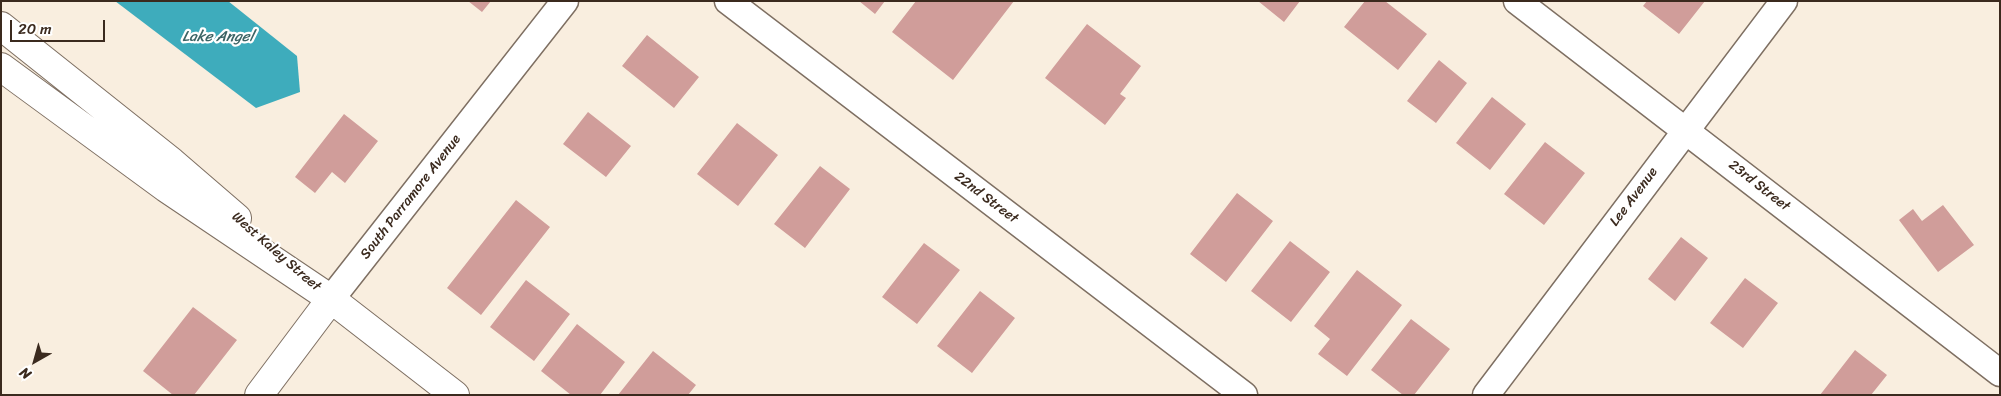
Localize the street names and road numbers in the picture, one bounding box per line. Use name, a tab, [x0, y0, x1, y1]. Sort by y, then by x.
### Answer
street label: South Parramore Avenue	[357, 131, 465, 263]
street label: 23rd Street	[1725, 157, 1793, 215]
street label: Lee Avenue	[1606, 164, 1662, 230]
street label: 22nd Street	[951, 169, 1021, 227]
street label: West Kaley Street	[228, 209, 324, 295]

